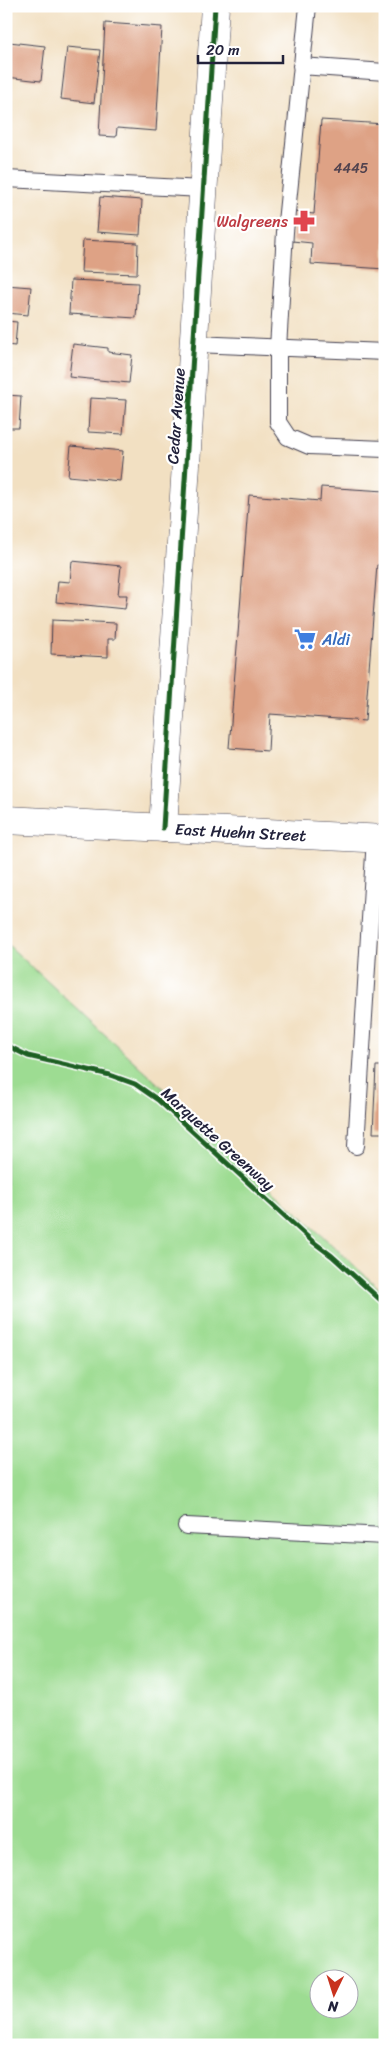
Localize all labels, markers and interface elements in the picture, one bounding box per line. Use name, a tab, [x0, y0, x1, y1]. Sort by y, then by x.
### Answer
scale bar	[198, 32, 284, 64]
text: 20 m	[206, 37, 240, 63]
house number: 4445	[334, 156, 369, 181]
place label: Walgreens	[217, 207, 289, 236]
pharmacy icon: Walgreens	[291, 208, 317, 234]
street label: Cedar Avenue	[158, 367, 194, 465]
place label: Aldi	[321, 625, 350, 654]
supermarket icon: Aldi	[292, 626, 318, 652]
street label: East Huehn Street	[174, 814, 307, 850]
street label: Marquette Greenway	[154, 1079, 282, 1199]
north arrow	[308, 1968, 358, 2018]
text: N	[327, 1994, 340, 2019]

